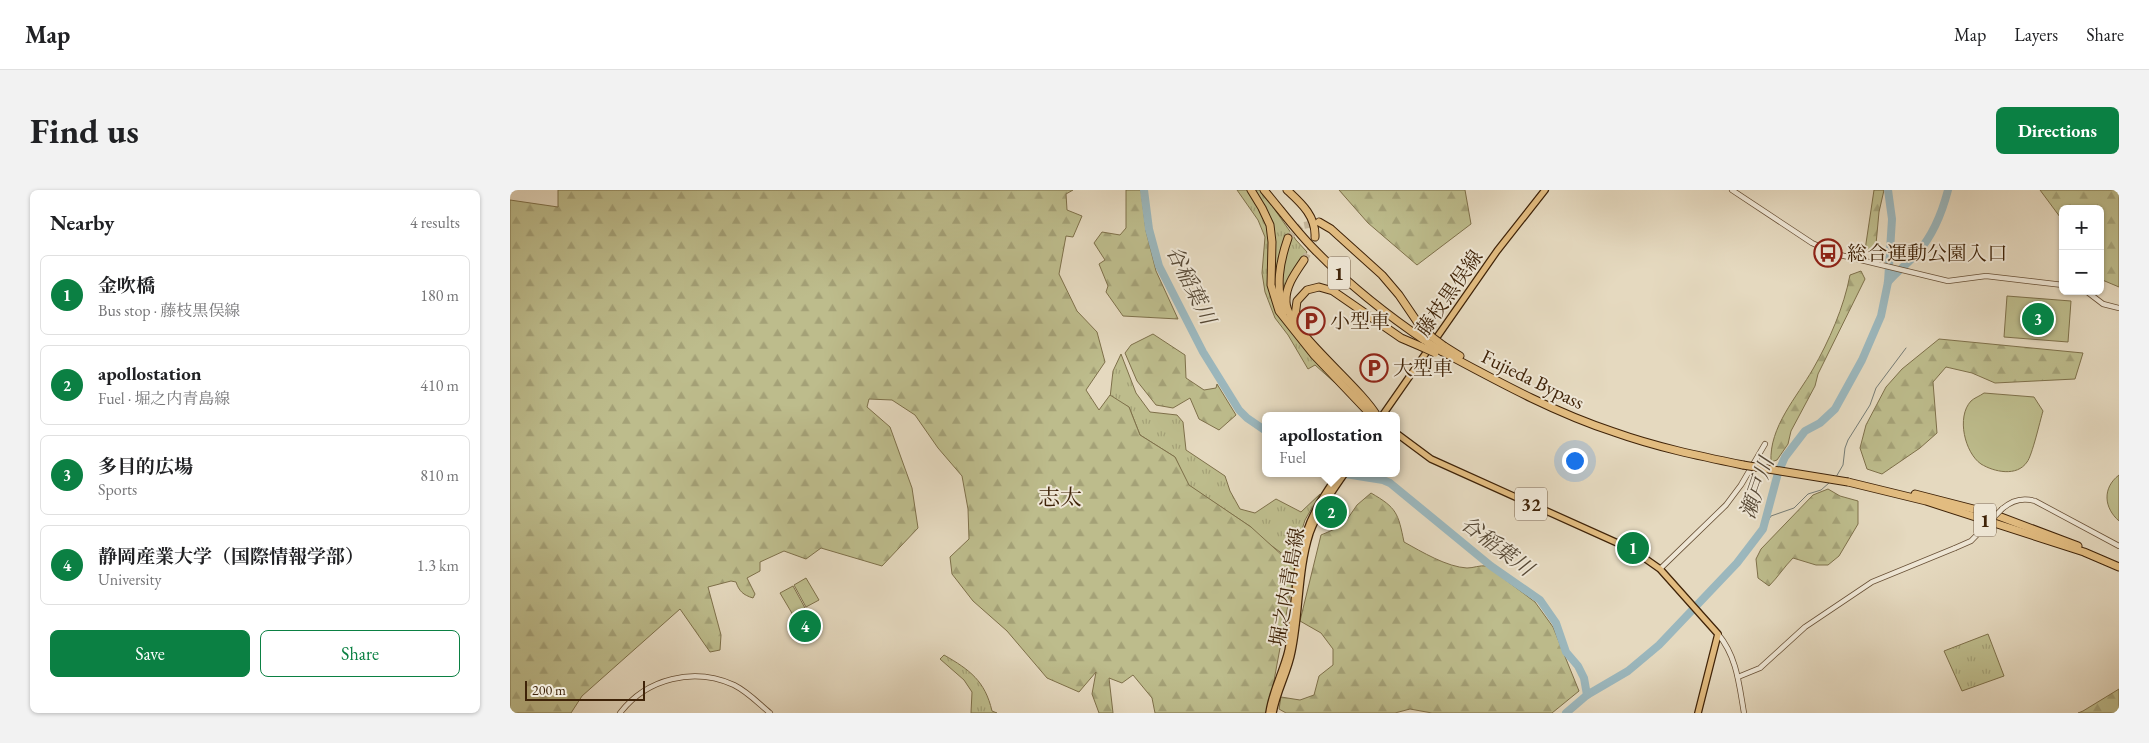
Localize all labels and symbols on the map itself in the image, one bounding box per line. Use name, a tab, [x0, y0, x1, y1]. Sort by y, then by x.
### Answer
bus stop icon: 総合運動公園入口	[1813, 238, 1843, 268]
place label: 総合運動公園入口	[1847, 240, 2007, 266]
water label: 谷稲葉川	[1161, 241, 1223, 330]
street label: 藤枝黒俣線	[1410, 245, 1488, 341]
road number: 1	[1328, 256, 1350, 290]
pin: 3	[2022, 300, 2054, 338]
parking icon: 小型車	[1296, 306, 1326, 336]
place label: 小型車	[1330, 308, 1390, 334]
street label: Fujieda Bypass	[1477, 343, 1589, 415]
parking icon: 大型車	[1359, 353, 1389, 383]
place label: 大型車	[1393, 355, 1453, 381]
your location	[1562, 448, 1588, 474]
water label: 瀬戸川	[1734, 452, 1780, 522]
district label: 志太	[1038, 483, 1082, 512]
road number: 32	[1515, 488, 1547, 520]
pin: 2	[1315, 493, 1347, 531]
road number: 1	[1974, 504, 1996, 536]
water label: 谷稲葉川	[1456, 510, 1541, 583]
street label: 堀之内青島線	[1264, 526, 1310, 648]
pin: 1	[1617, 529, 1649, 567]
pin: 4	[789, 607, 821, 645]
scale bar	[525, 678, 645, 701]

